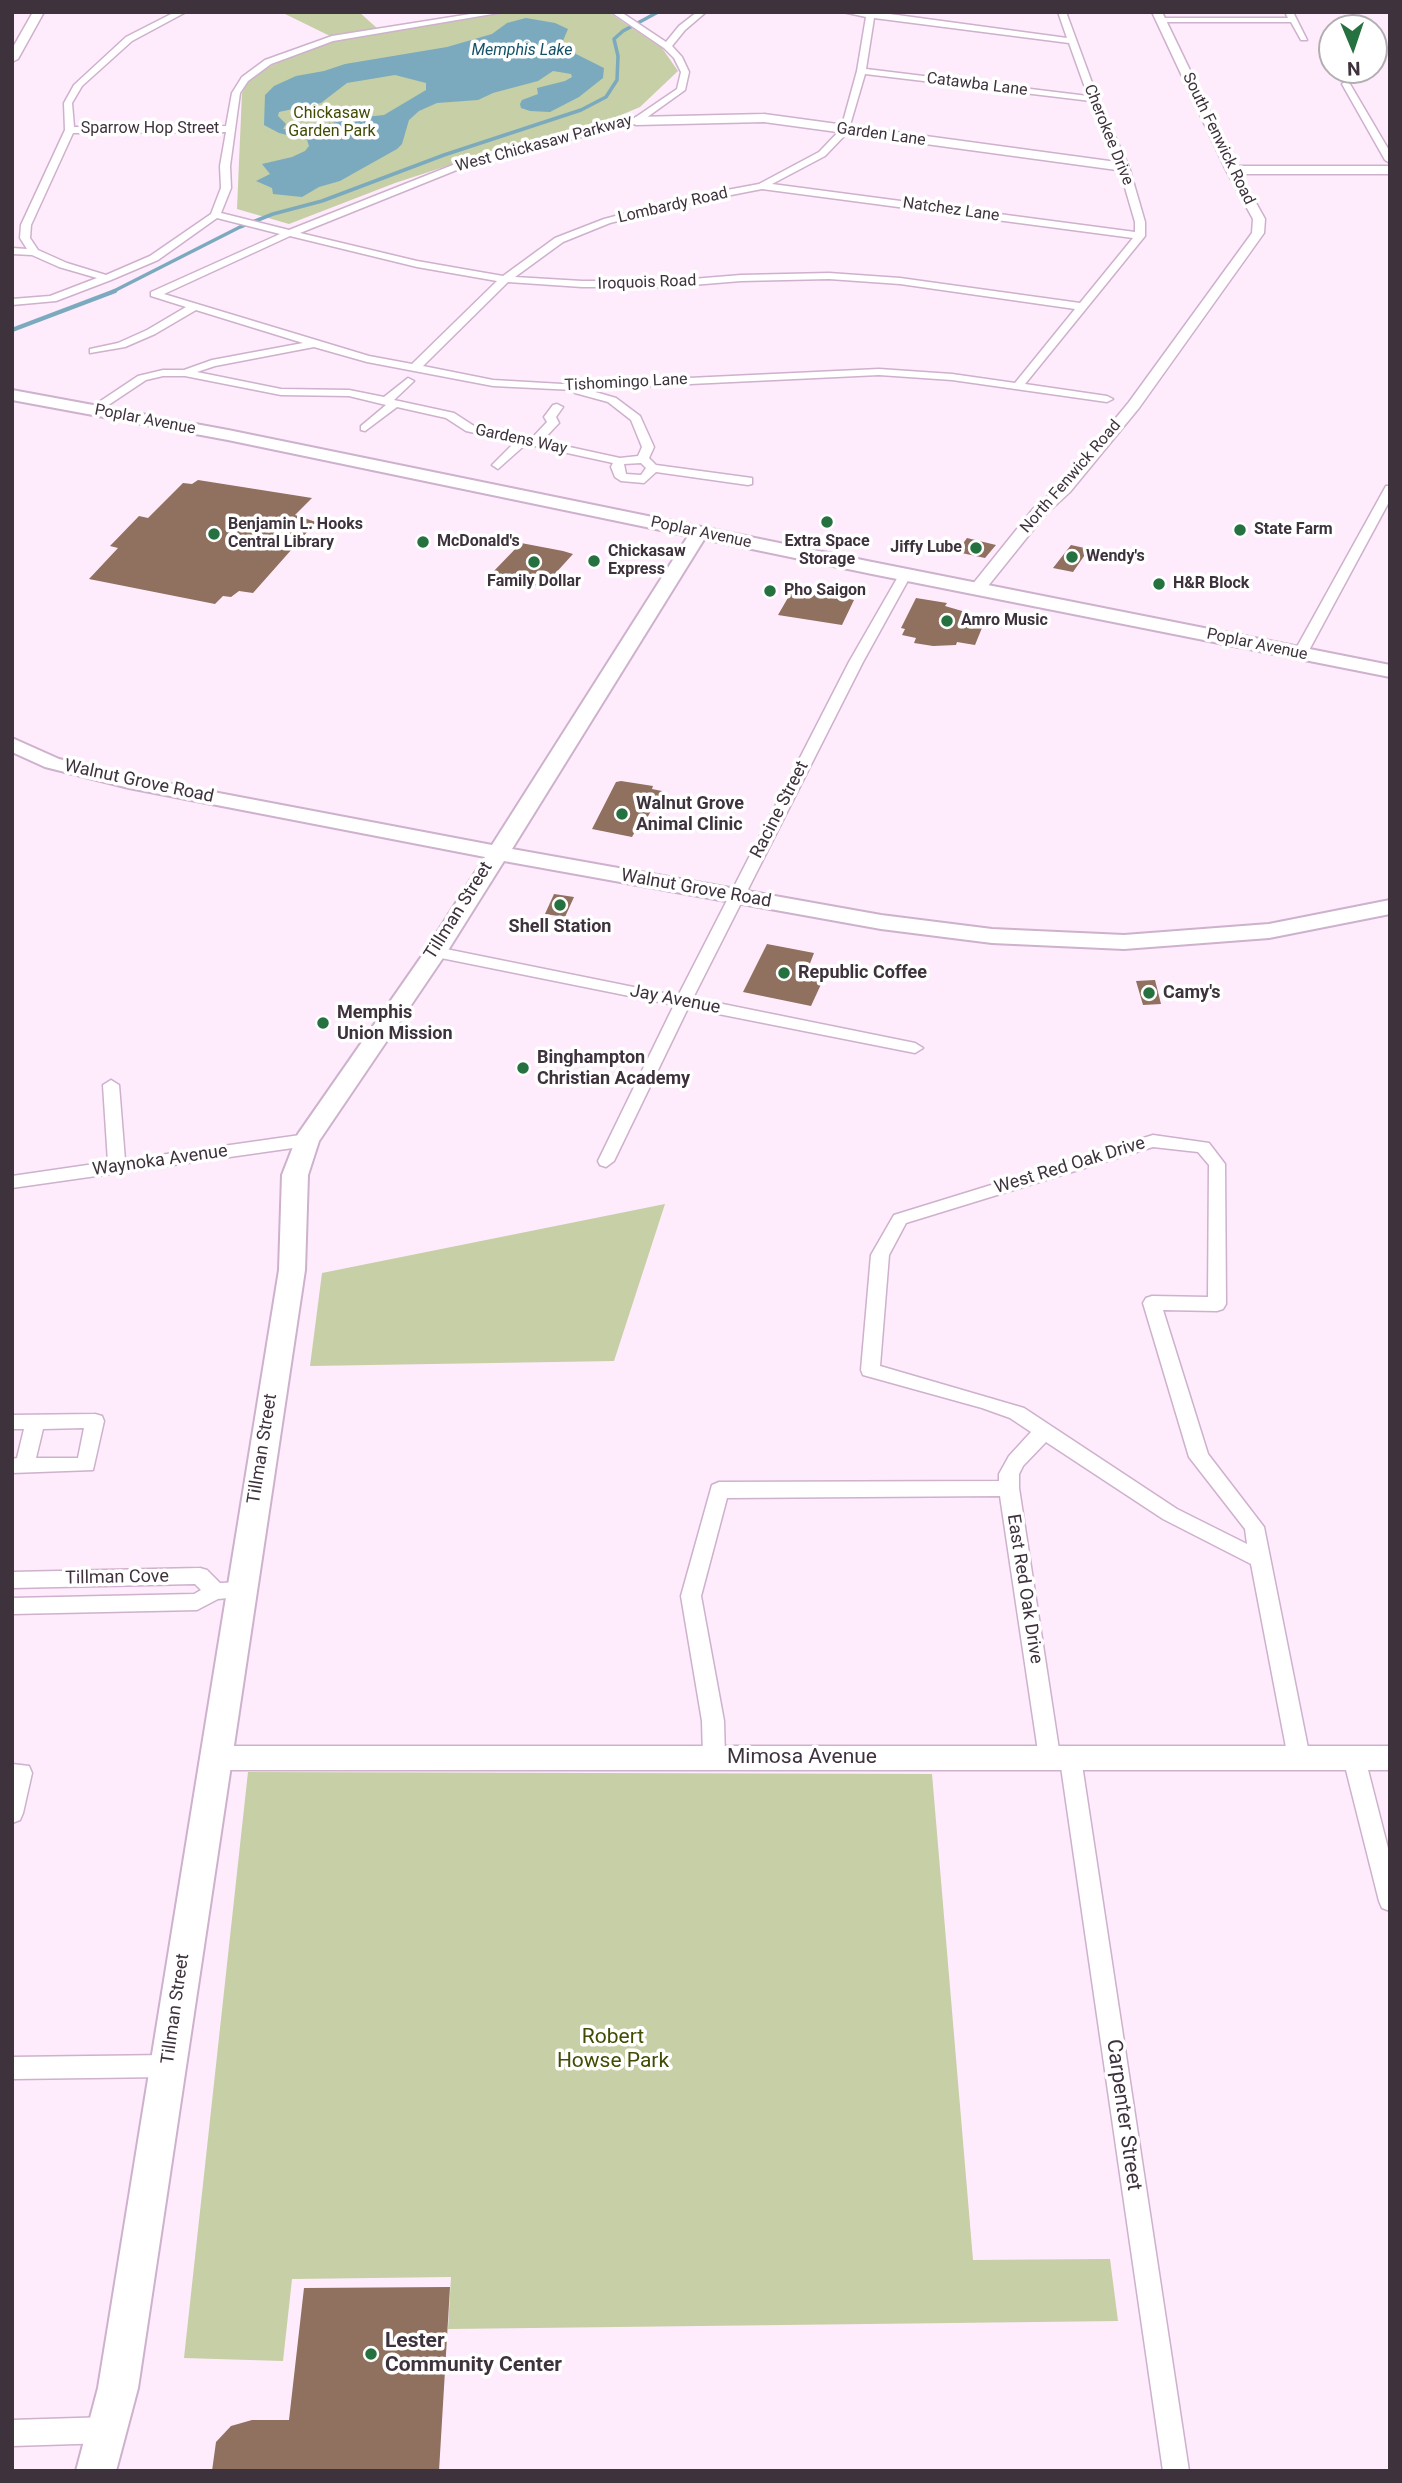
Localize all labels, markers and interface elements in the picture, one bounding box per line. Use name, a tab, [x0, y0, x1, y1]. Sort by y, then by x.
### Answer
north arrow	[1318, 14, 1388, 84]
water label: Memphis Lake	[471, 41, 573, 61]
text: N	[1347, 57, 1361, 80]
street label: Catawba Lane	[926, 69, 1028, 101]
street label: South Fenwick Road	[1178, 70, 1258, 208]
street label: Cherokee Drive	[1079, 82, 1137, 188]
park label: Chickasaw Garden Park	[288, 104, 376, 142]
street label: West Chickasaw Parkway	[454, 111, 634, 177]
street label: Sparrow Hop Street	[81, 119, 219, 139]
street label: Garden Lane	[835, 119, 927, 151]
street label: Lombardy Road	[616, 184, 730, 228]
street label: Natchez Lane	[901, 194, 1001, 226]
street label: Iroquois Road	[597, 272, 697, 294]
street label: Tishomingo Lane	[564, 370, 688, 396]
street label: Poplar Avenue	[93, 401, 197, 439]
street label: North Fenwick Road	[1017, 417, 1125, 537]
street label: Gardens Way	[473, 421, 569, 459]
street label: Poplar Avenue	[649, 513, 753, 553]
marker: Extra Space Storage	[819, 514, 835, 530]
place label: Benjamin L. Hooks Central Library	[228, 515, 363, 553]
place label: State Farm	[1254, 520, 1333, 540]
marker: State Farm	[1232, 522, 1248, 538]
marker: Benjamin L. Hooks Central Library	[206, 526, 222, 542]
place label: McDonald's	[437, 532, 520, 552]
place label: Extra Space Storage	[784, 532, 870, 570]
marker: McDonald's	[415, 534, 431, 550]
place label: Jiffy Lube	[890, 538, 962, 558]
marker: Jiffy Lube	[968, 540, 984, 556]
place label: Chickasaw Express	[608, 542, 686, 580]
place label: Wendy's	[1086, 547, 1145, 567]
marker: Wendy's	[1064, 549, 1080, 565]
marker: Chickasaw Express	[586, 553, 602, 569]
marker: Family Dollar	[526, 554, 542, 570]
place label: Family Dollar	[487, 572, 581, 592]
place label: H&R Block	[1173, 574, 1249, 594]
marker: H&R Block	[1151, 576, 1167, 592]
place label: Pho Saigon	[784, 581, 866, 601]
marker: Pho Saigon	[762, 583, 778, 599]
place label: Amro Music	[961, 611, 1048, 631]
marker: Amro Music	[939, 613, 955, 629]
street label: Poplar Avenue	[1205, 625, 1309, 665]
street label: Walnut Grove Road	[62, 756, 216, 808]
street label: Racine Street	[746, 758, 814, 862]
place label: Walnut Grove Animal Clinic	[636, 793, 744, 836]
marker: Walnut Grove Animal Clinic	[614, 806, 630, 822]
street label: Tillman Street	[420, 858, 498, 964]
street label: Walnut Grove Road	[619, 865, 773, 913]
marker: Shell Station	[552, 897, 568, 913]
place label: Shell Station	[509, 916, 611, 938]
place label: Republic Coffee	[798, 962, 927, 984]
marker: Republic Coffee	[776, 965, 792, 981]
street label: Jay Avenue	[628, 981, 722, 1019]
place label: Camy's	[1163, 982, 1221, 1004]
marker: Camy's	[1141, 985, 1157, 1001]
place label: Memphis Union Mission	[337, 1002, 452, 1044]
marker: Memphis Union Mission	[315, 1015, 331, 1031]
place label: Binghampton Christian Academy	[537, 1047, 690, 1090]
marker: Binghampton Christian Academy	[515, 1060, 531, 1076]
street label: West Red Oak Drive	[992, 1133, 1148, 1199]
street label: Waynoka Avenue	[91, 1141, 229, 1181]
street label: Tillman Street	[244, 1392, 282, 1506]
street label: East Red Oak Drive	[1002, 1513, 1046, 1665]
street label: Tillman Cove	[65, 1566, 169, 1590]
street label: Mimosa Avenue	[727, 1745, 877, 1771]
street label: Tillman Street	[158, 1952, 194, 2066]
park label: Robert Howse Park	[557, 2025, 669, 2075]
street label: Carpenter Street	[1100, 2038, 1146, 2192]
place label: Lester Community Center	[385, 2329, 562, 2379]
marker: Lester Community Center	[363, 2346, 379, 2362]

